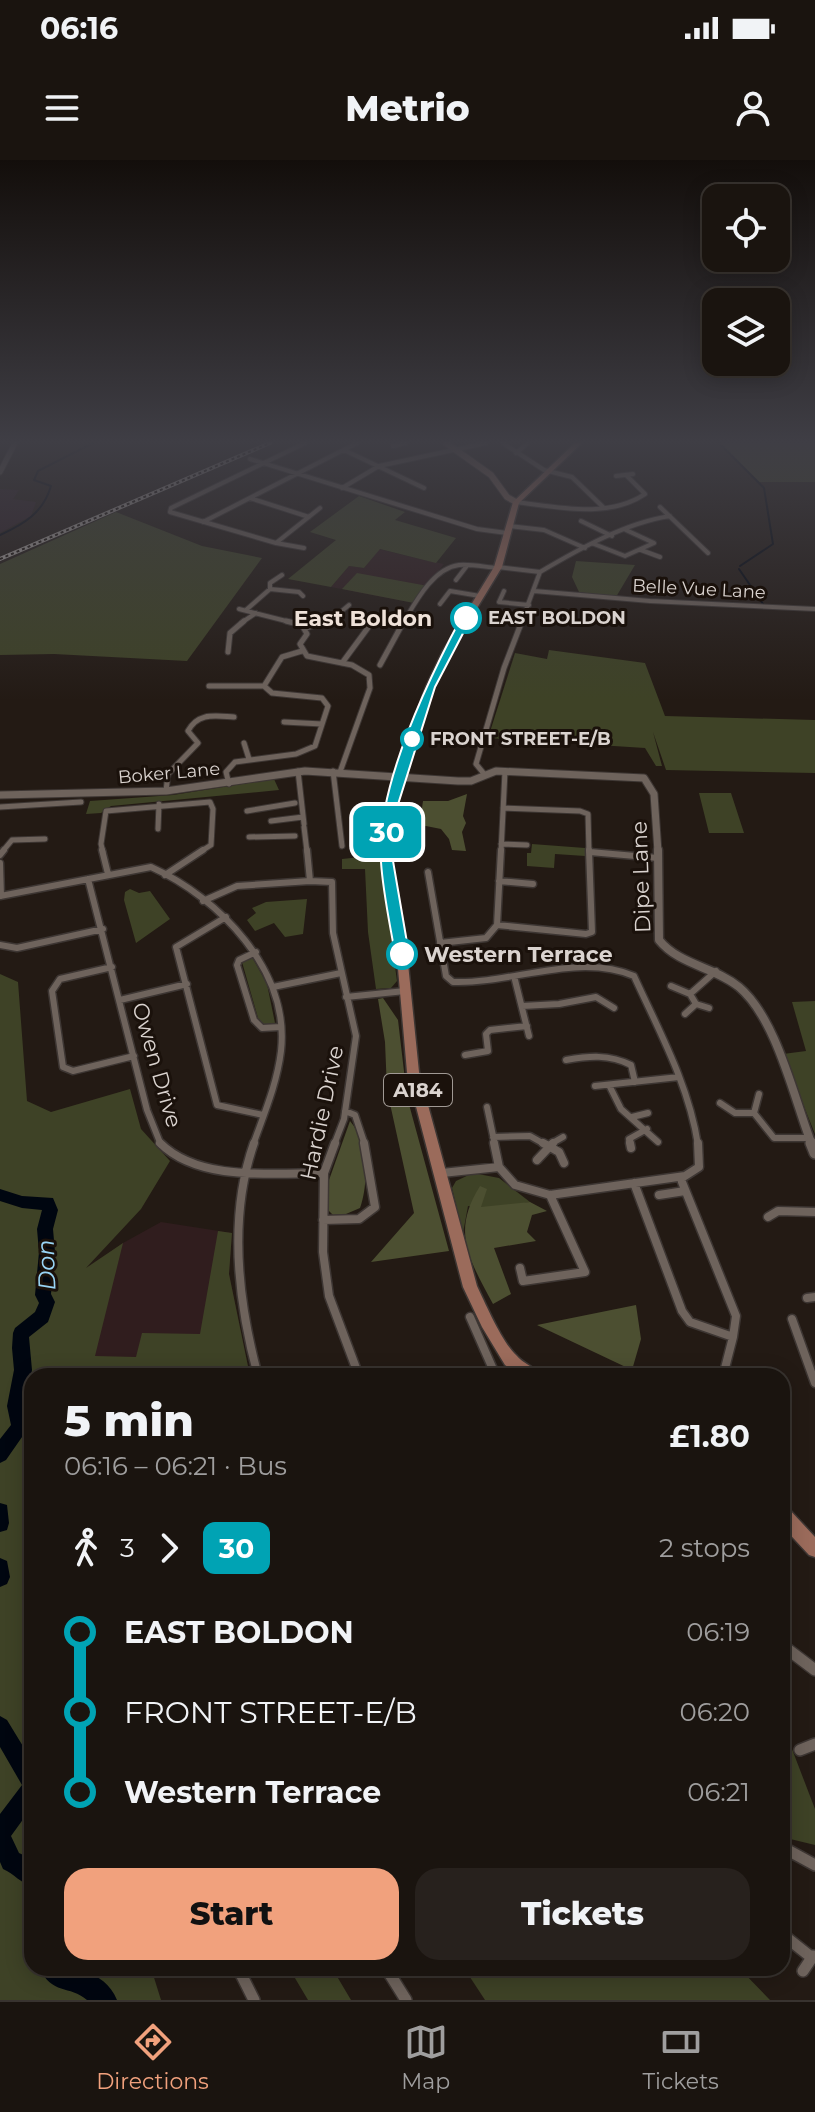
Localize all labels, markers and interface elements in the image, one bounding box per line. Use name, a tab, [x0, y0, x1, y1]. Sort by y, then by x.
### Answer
text: 06:16	[40, 10, 118, 47]
icon: menu	[40, 86, 84, 130]
text: Metrio	[345, 86, 470, 130]
icon: person	[731, 86, 775, 130]
map controls	[702, 184, 790, 376]
button: locate	[702, 184, 790, 272]
button: layers	[702, 288, 790, 376]
street label: Belle Vue Lane	[632, 575, 766, 603]
marker: EAST BOLDON	[451, 603, 481, 633]
district label: East Boldon	[294, 605, 432, 632]
place label: EAST BOLDON	[488, 607, 626, 629]
marker: FRONT STREET-E/B	[401, 728, 423, 750]
place label: FRONT STREET-E/B	[430, 728, 611, 750]
street label: Boker Lane	[117, 758, 221, 788]
line badge: 30	[351, 806, 423, 858]
text: 30	[369, 815, 405, 849]
street label: Dipe Lane	[626, 820, 656, 934]
marker: Western Terrace	[387, 939, 417, 969]
place label: Western Terrace	[424, 941, 613, 968]
street label: Owen Drive	[126, 999, 188, 1131]
street label: Hardie Drive	[295, 1043, 349, 1183]
road number: A184	[384, 1074, 452, 1106]
water label: Don	[31, 1239, 61, 1291]
text: 5 min	[64, 1393, 194, 1447]
text: £1.80	[669, 1418, 750, 1455]
text: 06:16 – 06:21 · Bus	[64, 1450, 287, 1482]
icon: walk	[64, 1526, 108, 1570]
icon: forward	[147, 1526, 191, 1570]
text: 30	[219, 1531, 254, 1565]
text: 3	[120, 1532, 135, 1564]
text: 2 stops	[659, 1532, 750, 1564]
text: EAST BOLDON	[124, 1614, 354, 1651]
text: 06:19	[686, 1616, 750, 1648]
text: FRONT STREET-E/B	[124, 1694, 417, 1731]
text: 06:20	[680, 1696, 750, 1728]
text: Western Terrace	[124, 1774, 381, 1811]
text: 06:21	[687, 1776, 750, 1808]
button: Start	[64, 1868, 399, 1960]
button: Tickets	[415, 1868, 750, 1960]
tab: Directions	[96, 2020, 209, 2095]
tab: Map	[401, 2020, 450, 2095]
tab: Tickets	[642, 2020, 719, 2095]

